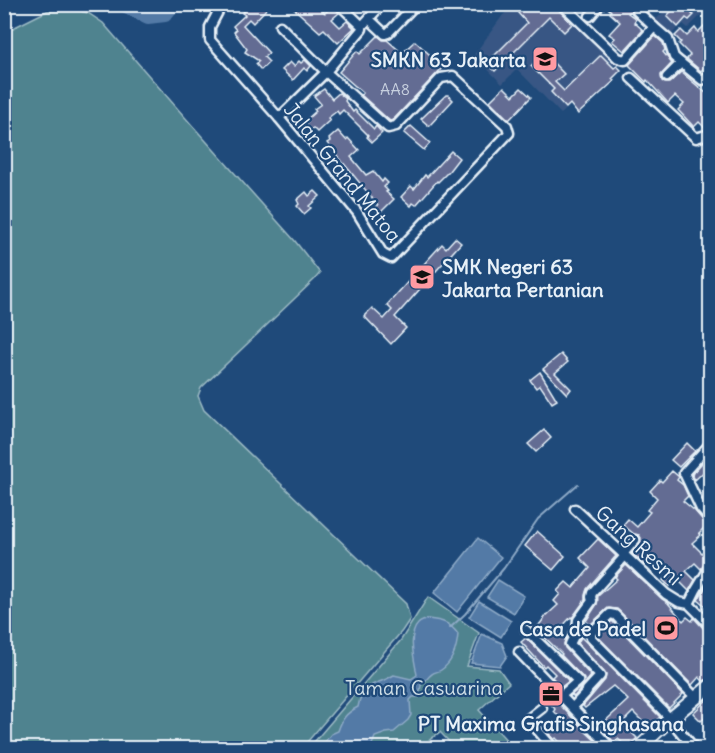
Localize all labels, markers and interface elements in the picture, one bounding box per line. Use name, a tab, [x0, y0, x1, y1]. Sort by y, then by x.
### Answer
school or university icon: SMKN 63 Jakarta	[530, 44, 560, 74]
place label: SMKN 63 Jakarta	[371, 47, 527, 72]
house number: AA8	[380, 79, 410, 99]
street label: Jalan Grand Matoa	[279, 97, 407, 247]
place label: SMK Negeri 63 Jakarta Pertanian	[442, 254, 604, 302]
school or university icon: SMK Negeri 63 Jakarta Pertanian	[407, 262, 437, 292]
street label: Gang Resmi	[591, 500, 687, 590]
sports icon: Casa de Padel	[651, 613, 681, 643]
place label: Casa de Padel	[519, 616, 646, 641]
park label: Taman Casuarina	[345, 675, 503, 700]
office icon: PT Maxima Grafis Singhasana	[536, 679, 566, 709]
place label: PT Maxima Grafis Singhasana	[418, 711, 685, 736]

